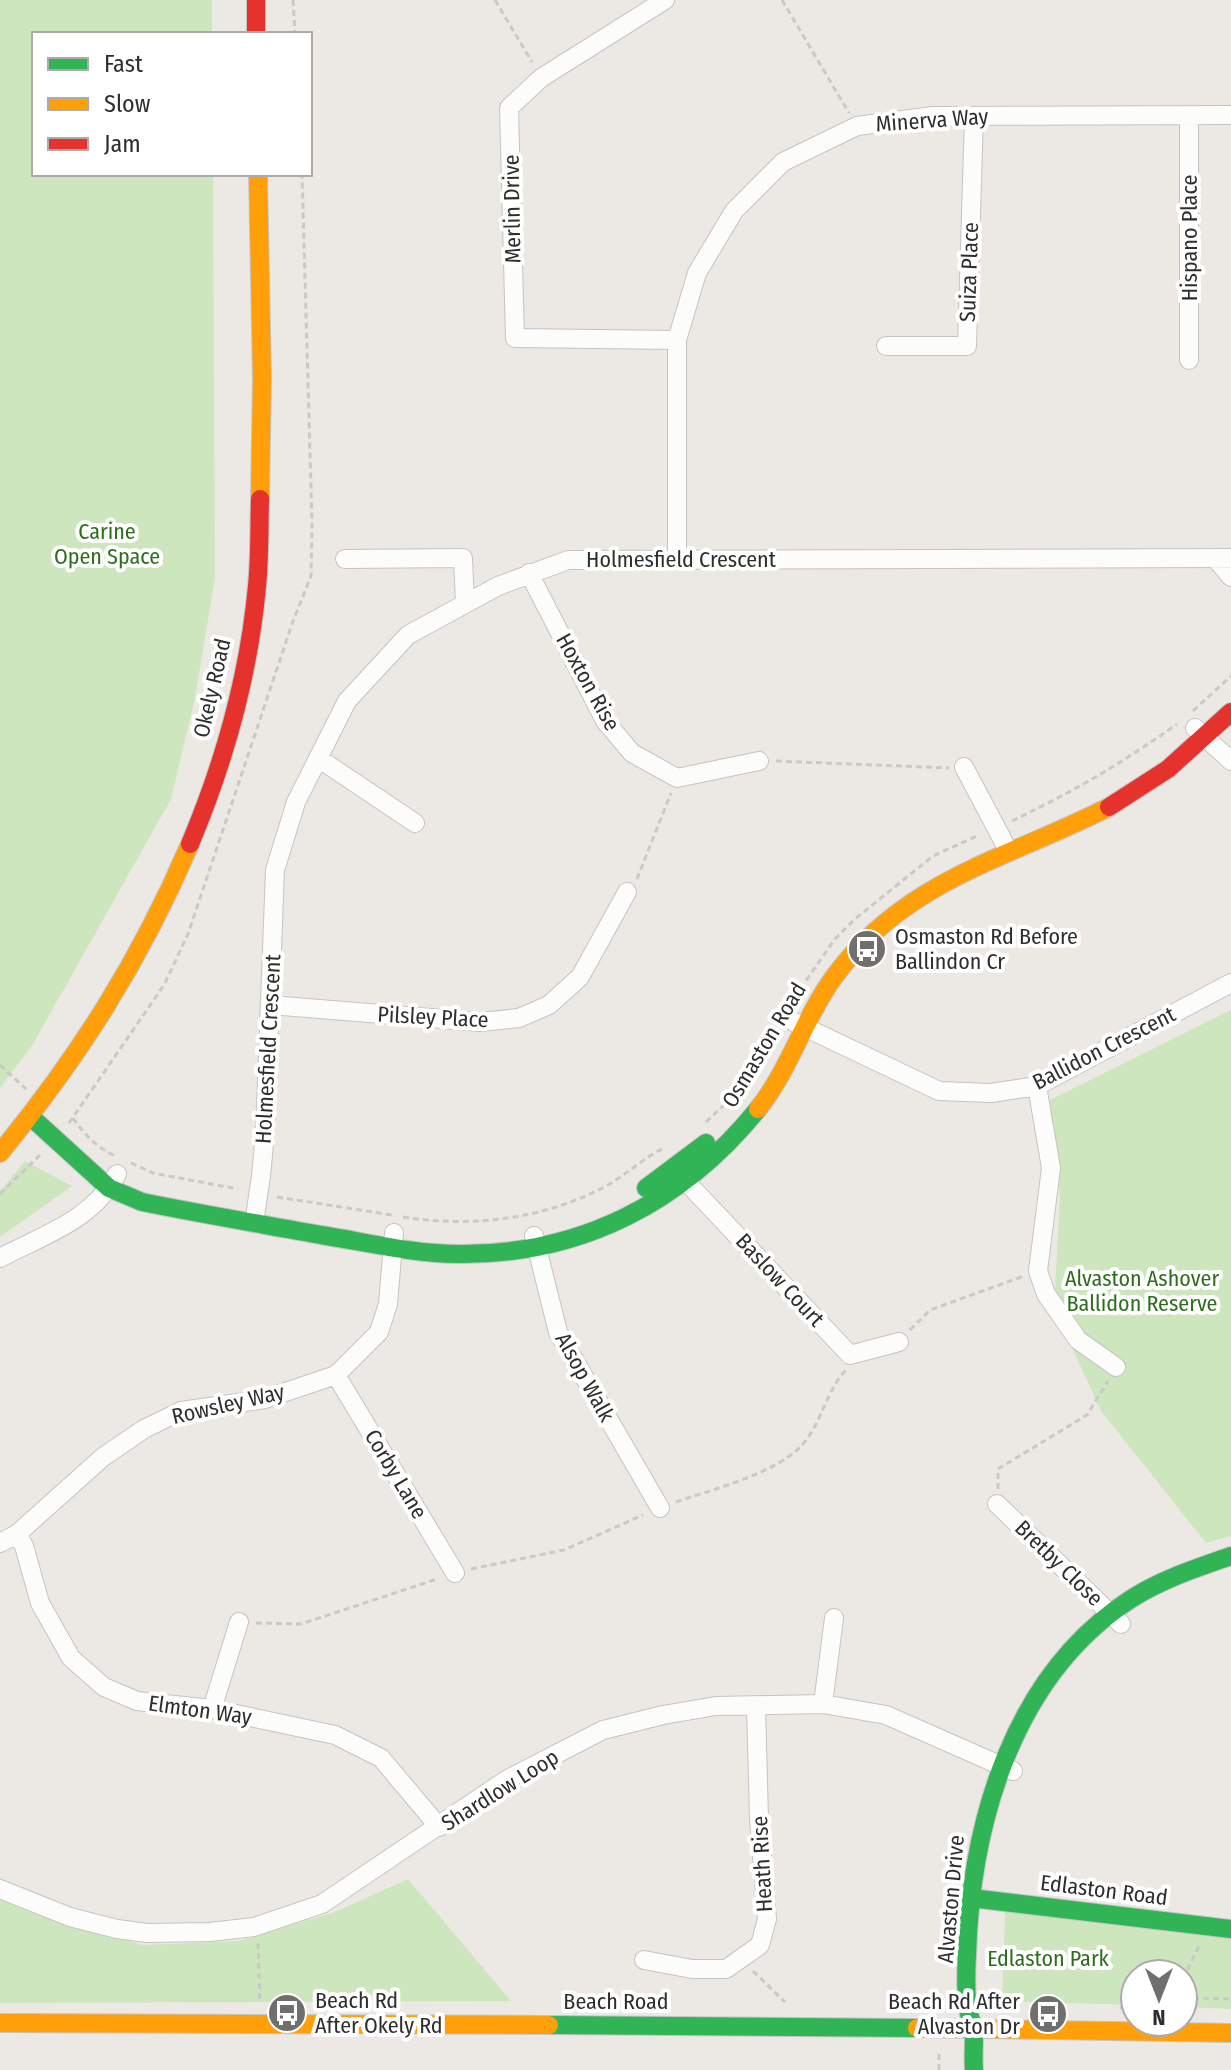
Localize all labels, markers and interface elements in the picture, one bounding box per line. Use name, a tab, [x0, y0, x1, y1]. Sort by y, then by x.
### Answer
legend	[32, 32, 312, 176]
text: Fast	[104, 50, 143, 78]
text: Slow	[104, 90, 151, 118]
street label: Minerva Way	[875, 103, 989, 137]
text: Jam	[104, 130, 141, 158]
street label: Merlin Drive	[498, 154, 526, 264]
street label: Hispano Place	[1176, 175, 1203, 301]
street label: Suiza Place	[954, 222, 984, 322]
park label: Carine Open Space	[54, 518, 160, 570]
street label: Holmesfield Crescent	[586, 546, 777, 573]
street label: Hoxton Rise	[550, 629, 626, 735]
street label: Okely Road	[187, 636, 237, 740]
place label: Osmaston Rd Before Ballindon Cr	[895, 923, 1078, 975]
bus stop icon: Osmaston Rd Before Ballindon Cr	[846, 928, 888, 970]
street label: Holmesfield Crescent	[250, 953, 286, 1144]
street label: Osmaston Road	[716, 978, 812, 1112]
street label: Ballidon Crescent	[1028, 1000, 1181, 1096]
street label: Pilsley Place	[377, 1001, 489, 1033]
street label: Baslow Court	[730, 1228, 831, 1333]
park label: Alvaston Ashover Ballidon Reserve	[1065, 1265, 1219, 1317]
street label: Alsop Walk	[550, 1328, 621, 1427]
street label: Rowsley Way	[169, 1378, 287, 1430]
street label: Corby Lane	[359, 1424, 433, 1524]
street label: Bretby Close	[1009, 1514, 1109, 1612]
street label: Elmton Way	[147, 1689, 254, 1731]
street label: Shardlow Loop	[436, 1743, 564, 1837]
street label: Heath Rise	[746, 1815, 778, 1913]
street label: Alvaston Drive	[932, 1834, 970, 1964]
street label: Edlaston Road	[1039, 1869, 1169, 1911]
park label: Edlaston Park	[987, 1945, 1110, 1972]
north arrow	[1119, 1958, 1199, 2038]
place label: Beach Rd After Okely Rd	[315, 1987, 443, 2039]
street label: Beach Road	[563, 1988, 669, 2015]
place label: Beach Rd After Alvaston Dr	[888, 1988, 1020, 2040]
bus stop icon: Beach Rd After Okely Rd	[266, 1992, 308, 2034]
bus stop icon: Beach Rd After Alvaston Dr	[1027, 1993, 1069, 2035]
text: N	[1152, 2004, 1166, 2031]

